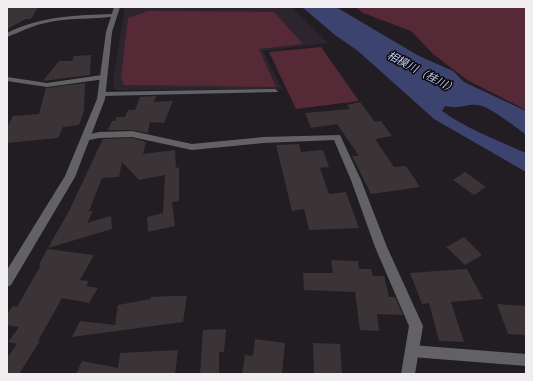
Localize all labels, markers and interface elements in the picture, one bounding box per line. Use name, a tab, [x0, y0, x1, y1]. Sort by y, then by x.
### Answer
water label: 相模川（桂川）	[385, 49, 459, 95]

